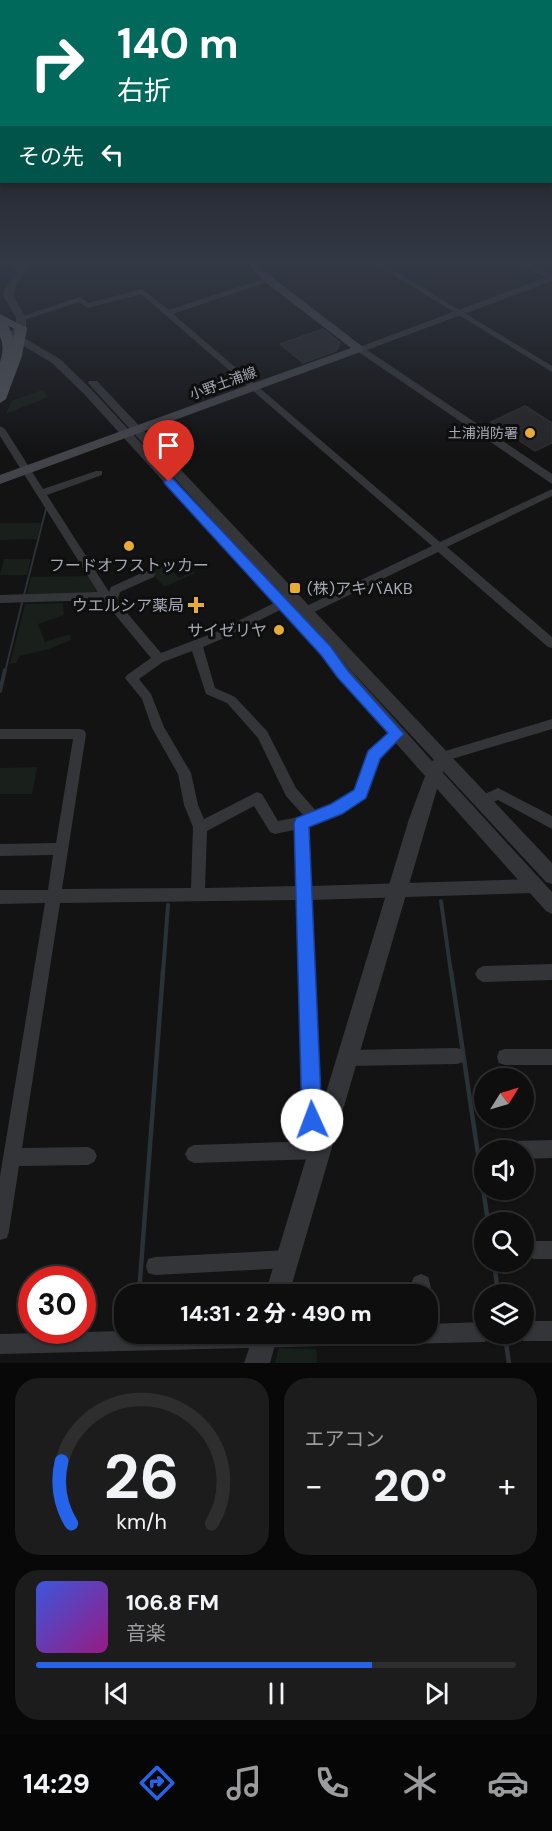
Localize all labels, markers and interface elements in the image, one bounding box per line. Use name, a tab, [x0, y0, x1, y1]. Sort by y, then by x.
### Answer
text: 140 m	[117, 16, 239, 71]
icon: right	[18, 24, 96, 102]
text: 右折	[117, 73, 171, 108]
icon: left	[96, 138, 129, 171]
text: その先	[18, 142, 84, 171]
street label: 小野土浦線	[187, 363, 259, 403]
pin	[143, 420, 194, 482]
place label: 土浦消防署	[448, 424, 518, 442]
marker: 土浦消防署	[523, 426, 537, 440]
icon: arrive	[152, 429, 185, 462]
marker: フードオフストッカー	[122, 539, 136, 553]
place label: フードオフストッカー	[49, 555, 209, 576]
place label: (株)アキバAKB	[307, 578, 413, 599]
marker: (株)アキバAKB	[288, 581, 302, 595]
place label: ウエルシア薬局	[72, 595, 184, 616]
marker: ウエルシア薬局	[189, 598, 203, 612]
place label: サイゼリヤ	[187, 620, 267, 641]
marker: サイゼリヤ	[272, 623, 286, 637]
north arrow	[474, 1068, 534, 1128]
map controls	[474, 1068, 534, 1344]
position arrow	[280, 1088, 344, 1152]
button: sound	[474, 1140, 534, 1200]
button: search	[474, 1212, 534, 1272]
speed limit sign: 30	[18, 1266, 96, 1344]
button: layers	[474, 1284, 534, 1344]
text: 14:31 · 2 分 · 490 m	[181, 1299, 371, 1328]
text: エアコン	[305, 1426, 385, 1452]
text: 26	[104, 1436, 180, 1517]
text: 20°	[373, 1456, 447, 1515]
text: −	[305, 1464, 323, 1507]
text: +	[498, 1464, 516, 1507]
text: km/h	[116, 1508, 167, 1536]
text: 106.8 FM	[126, 1588, 219, 1617]
text: 音楽	[126, 1620, 166, 1646]
icon: previous	[100, 1677, 133, 1710]
icon: pause	[260, 1677, 293, 1710]
icon: next	[420, 1677, 453, 1710]
icon: directions	[136, 1762, 178, 1804]
icon: music	[223, 1762, 265, 1804]
icon: phone	[311, 1762, 353, 1804]
icon: climate	[399, 1762, 441, 1804]
icon: car	[487, 1762, 529, 1804]
text: 14:29	[23, 1766, 90, 1801]

